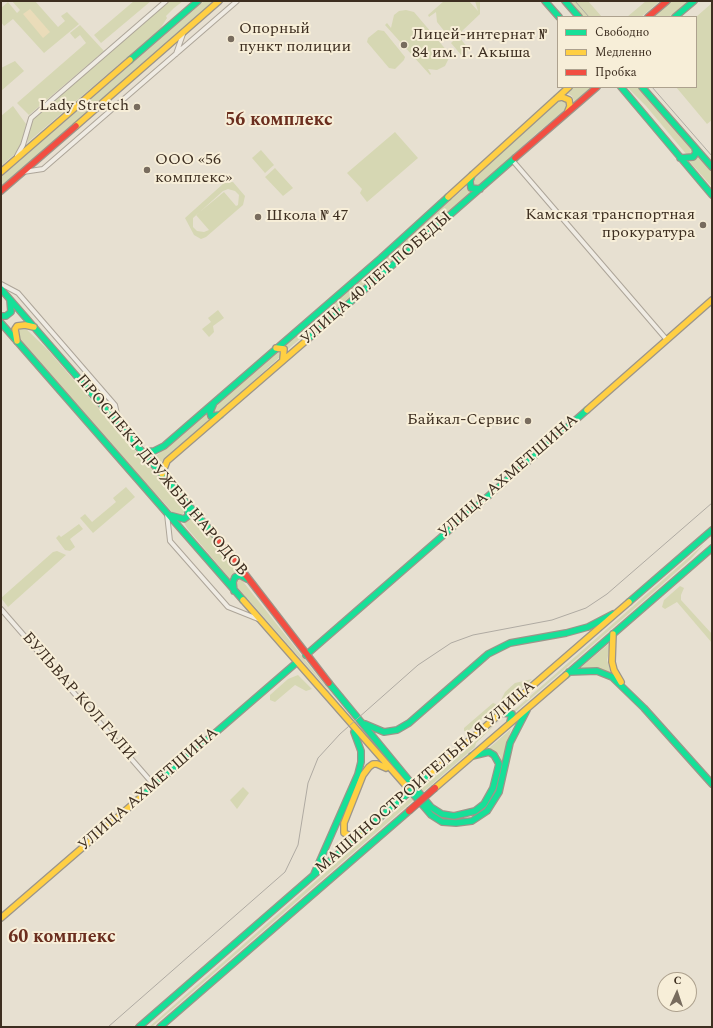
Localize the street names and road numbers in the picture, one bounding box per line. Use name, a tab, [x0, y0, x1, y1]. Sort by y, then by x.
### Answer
street label: УЛИЦА 40 ЛЕТ ПОБЕДЫ	[297, 208, 457, 350]
street label: ПРОСПЕКТ ДРУЖБЫ НАРОДОВ	[71, 371, 251, 581]
street label: УЛИЦА АХМЕТШИНА	[435, 411, 583, 543]
street label: БУЛЬВАР КОЛ ГАЛИ	[17, 629, 139, 765]
street label: МАШИНОСТРОИТЕЛЬНАЯ УЛИЦА	[312, 677, 540, 879]
street label: УЛИЦА АХМЕТШИНА	[75, 724, 223, 856]

